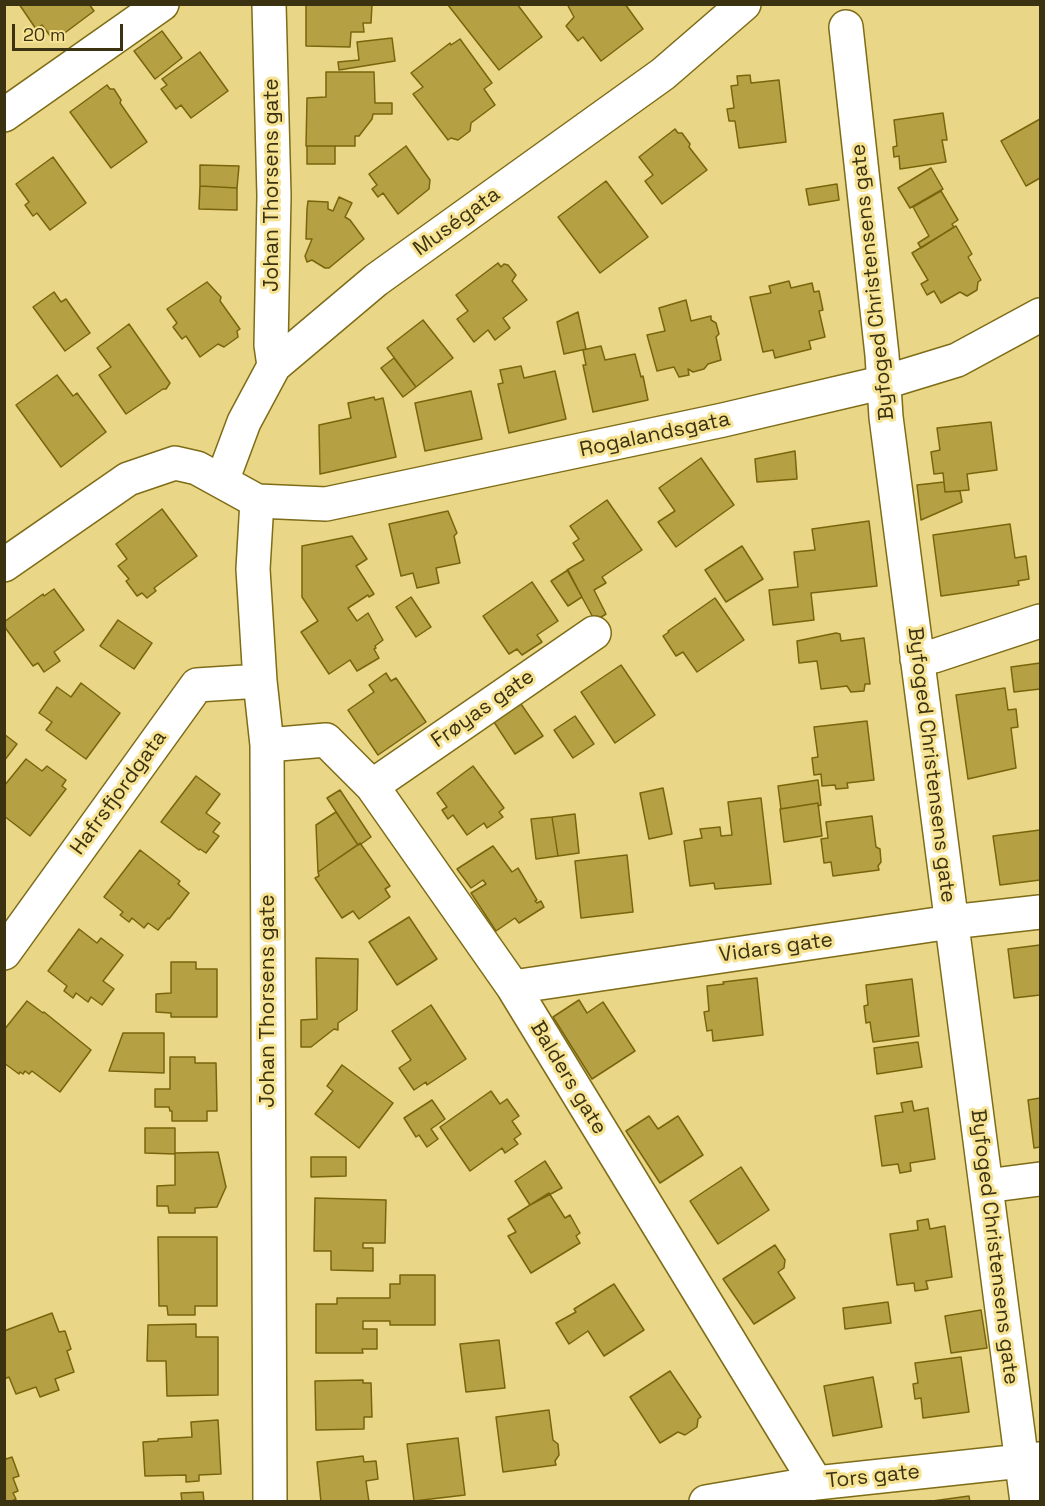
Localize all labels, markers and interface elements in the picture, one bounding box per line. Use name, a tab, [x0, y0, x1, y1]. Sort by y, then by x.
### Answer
scale bar	[15, 12, 126, 50]
text: 20 m	[23, 23, 66, 46]
street label: Johan Thorsens gate	[259, 78, 285, 292]
street label: Byfoged Christensens gate	[846, 143, 900, 421]
street label: Muségata	[409, 182, 505, 262]
street label: Rogalandsgata	[578, 407, 732, 463]
street label: Byfoged Christensens gate	[902, 626, 960, 904]
street label: Frøyas gate	[427, 664, 539, 754]
street label: Hafrsfjordgata	[65, 726, 173, 860]
street label: Johan Thorsens gate	[255, 894, 281, 1108]
street label: Vidars gate	[718, 928, 834, 968]
street label: Balders gate	[524, 1017, 612, 1139]
street label: Byfoged Christensens gate	[965, 1108, 1023, 1386]
street label: Tors gate	[825, 1460, 921, 1494]

